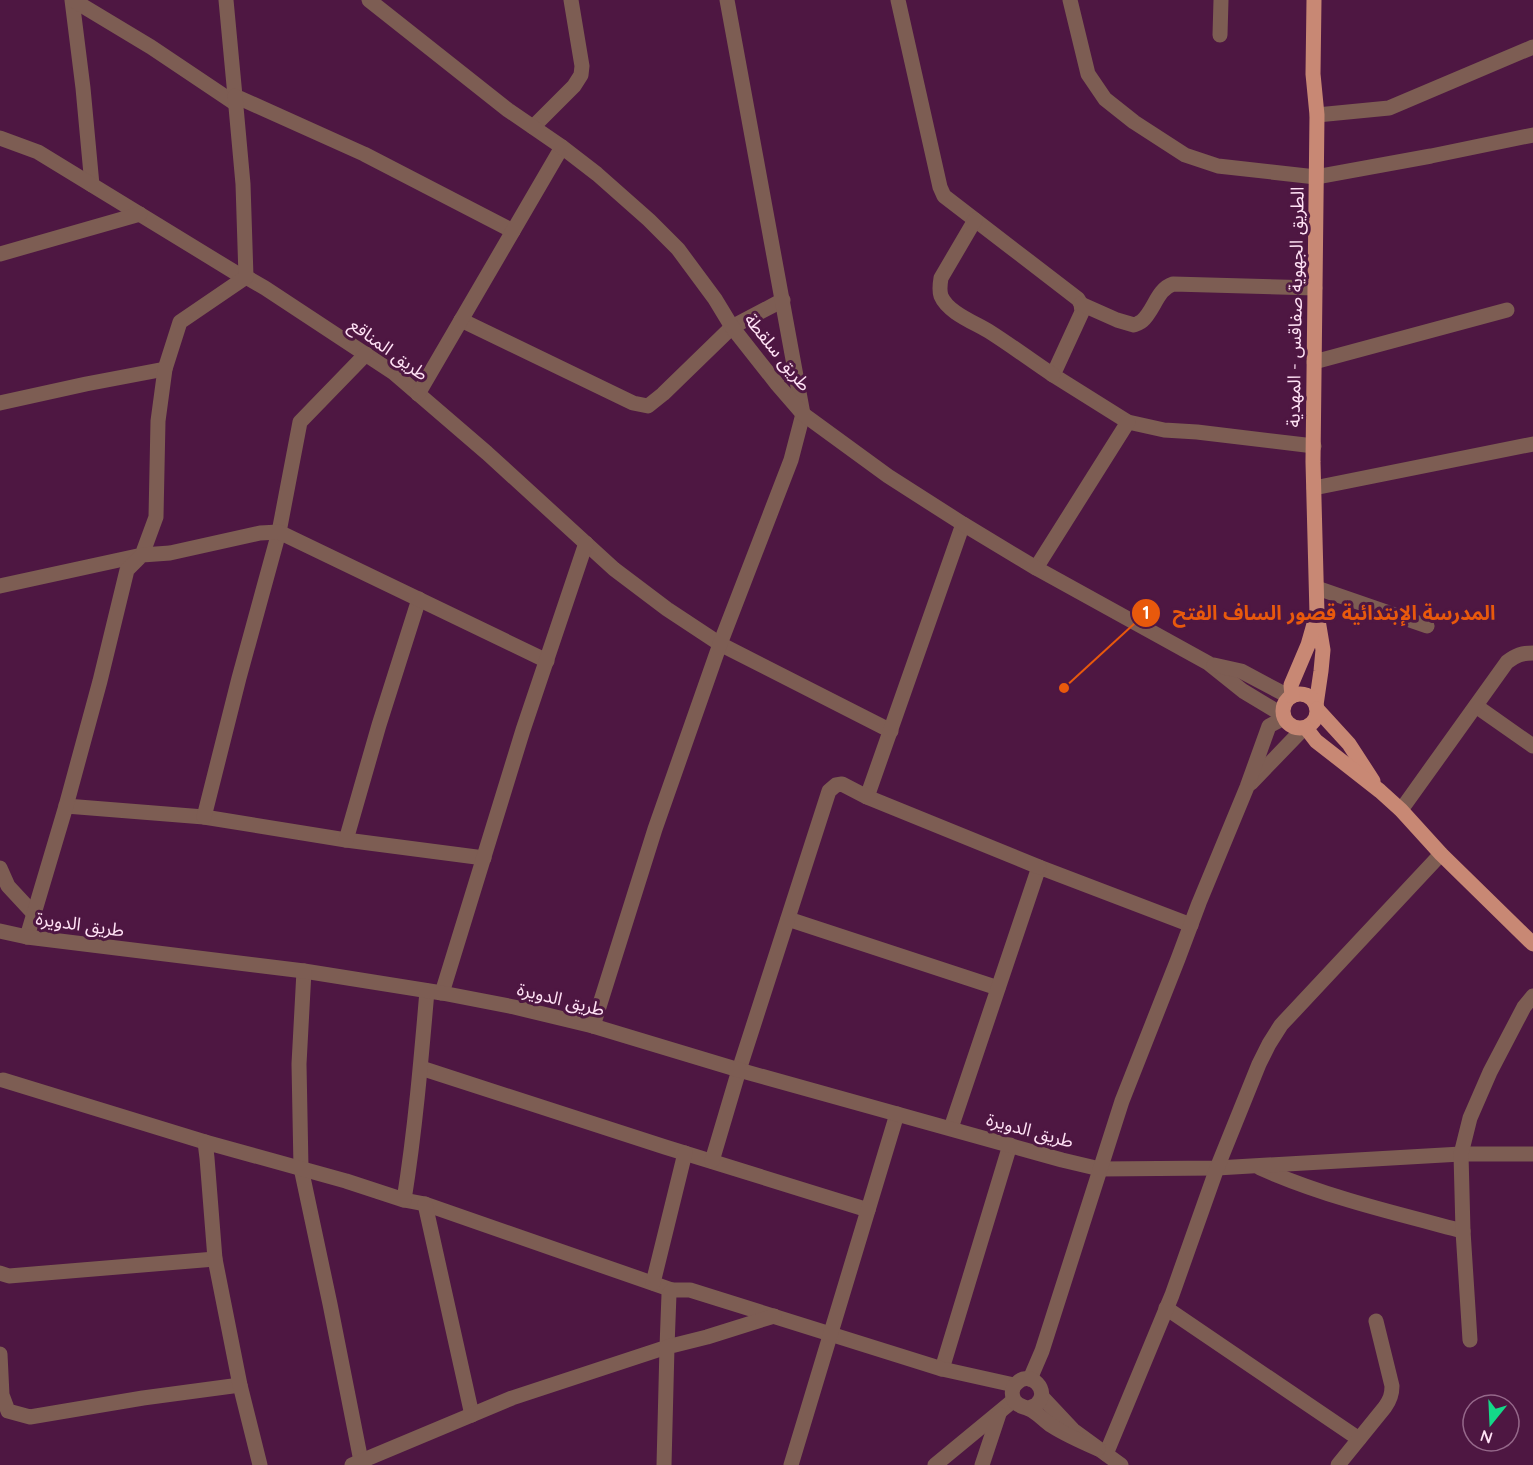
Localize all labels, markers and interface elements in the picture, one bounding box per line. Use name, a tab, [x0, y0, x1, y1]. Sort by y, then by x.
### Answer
street label: الطريق الجهوية صفاقس - المهدية	[1281, 187, 1309, 427]
street label: طريق سلقطة	[740, 308, 816, 396]
street label: طريق المناقع	[343, 313, 433, 388]
callout: المدرسة الإبتدائية قصور الساف الفتح	[1131, 594, 1507, 632]
text: المدرسة الإبتدائية قصور الساف الفتح	[1173, 600, 1495, 628]
text: 1	[1142, 601, 1150, 624]
street label: طريق الدويرة	[34, 906, 126, 942]
street label: طريق الدويرة	[515, 977, 607, 1021]
street label: طريق الدويرة	[984, 1107, 1076, 1153]
north arrow	[1461, 1393, 1521, 1453]
text: N	[1478, 1426, 1495, 1449]

